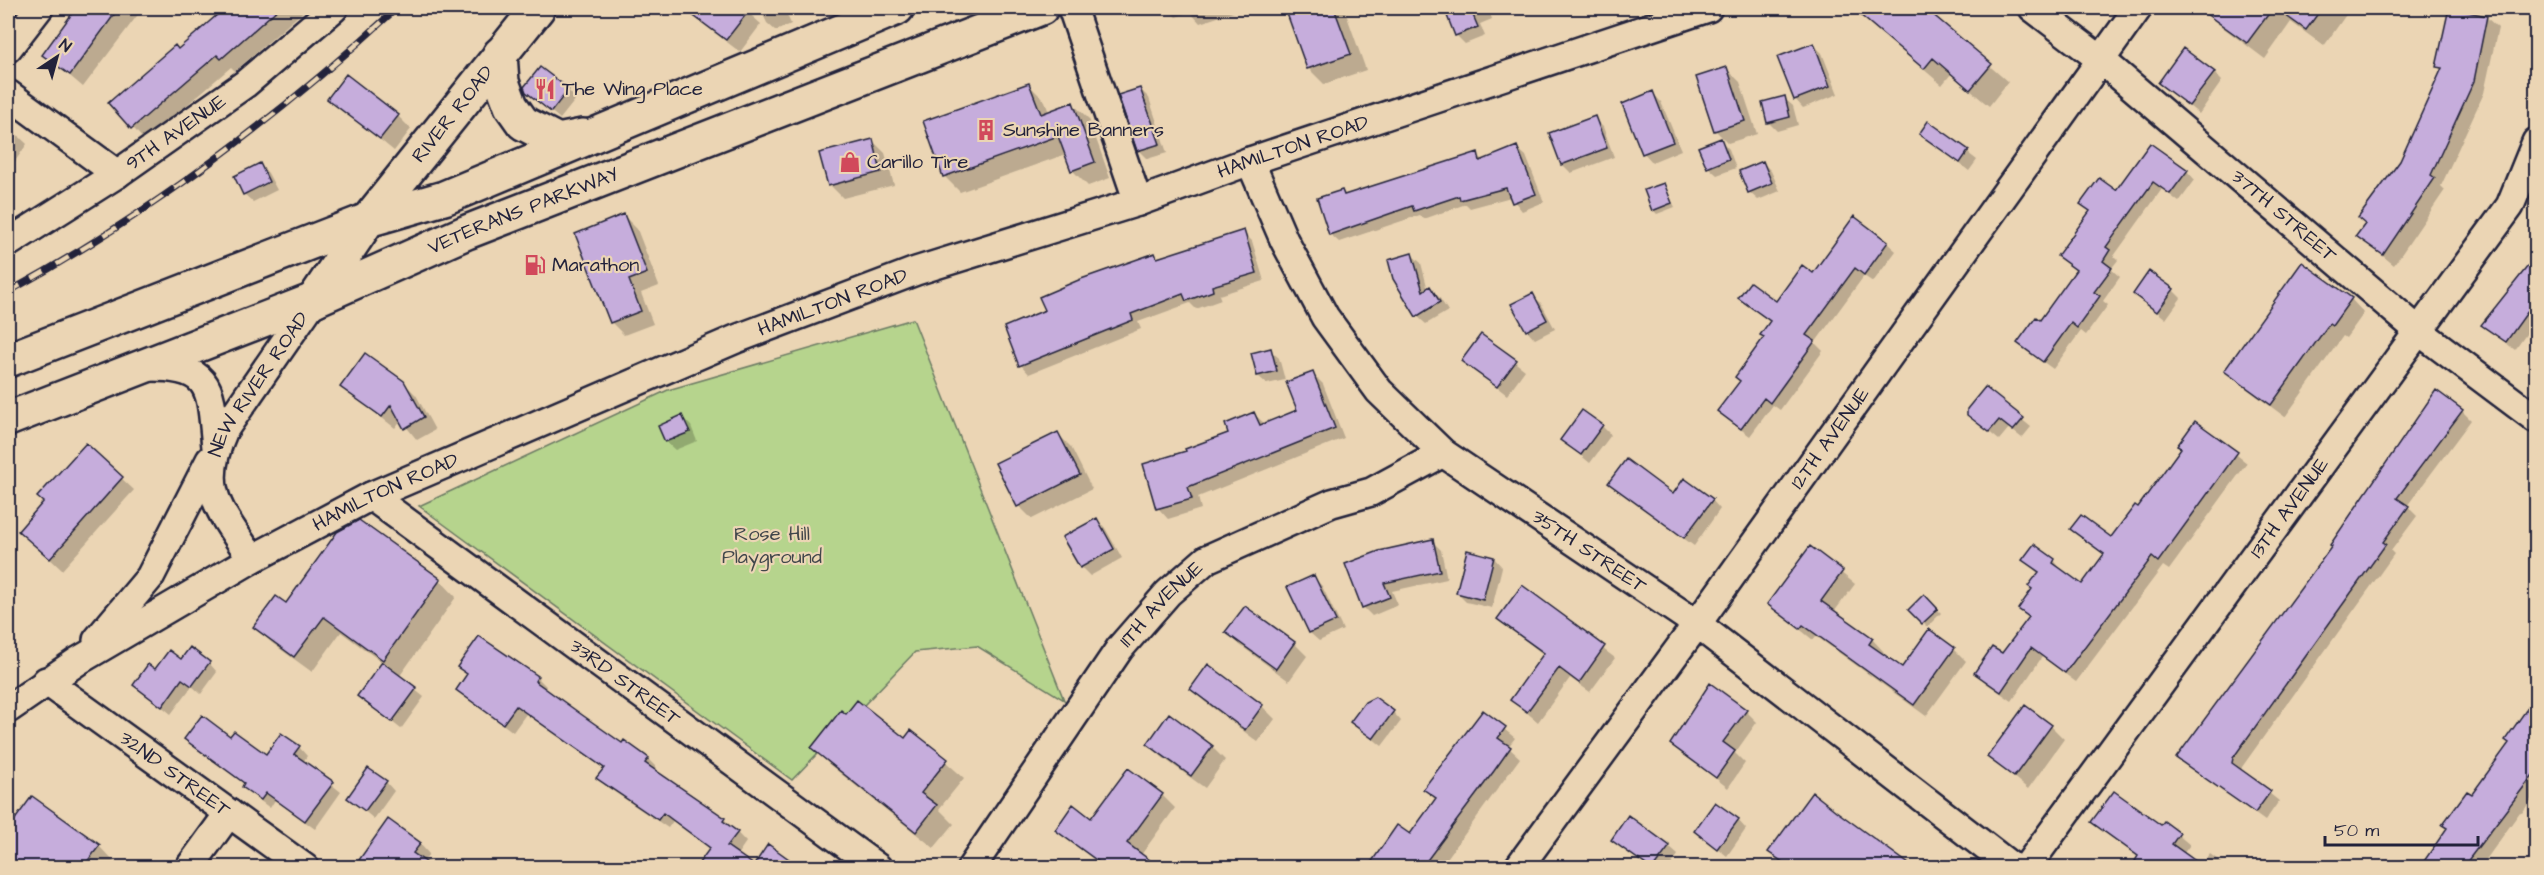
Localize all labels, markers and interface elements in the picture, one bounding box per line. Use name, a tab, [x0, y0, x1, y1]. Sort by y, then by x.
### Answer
north arrow	[27, 27, 87, 87]
text: N	[55, 34, 76, 58]
street label: RIVER ROAD	[405, 60, 500, 169]
place label: The Wing Place	[562, 75, 703, 104]
restaurant icon: The Wing Place	[533, 77, 557, 101]
street label: 9TH AVENUE	[120, 87, 232, 178]
street label: HAMILTON ROAD	[1213, 108, 1372, 186]
place label: Sunshine Banners	[1003, 116, 1164, 144]
building icon: Sunshine Banners	[974, 118, 998, 142]
place label: Carillo Tire	[867, 148, 968, 176]
shop icon: Carillo Tire	[838, 150, 862, 174]
street label: VETERANS PARKWAY	[423, 160, 623, 262]
street label: 37TH STREET	[2225, 163, 2343, 269]
place label: Marathon	[552, 251, 639, 279]
fuel station icon: Marathon	[523, 253, 547, 277]
street label: HAMILTON ROAD	[754, 261, 912, 344]
street label: NEW RIVER ROAD	[201, 306, 316, 460]
street label: 12TH AVENUE	[1784, 381, 1876, 495]
street label: HAMILTON ROAD	[308, 446, 463, 538]
street label: 13TH AVENUE	[2243, 452, 2335, 564]
street label: 35TH STREET	[1526, 503, 1652, 600]
park label: Rose Hill Playground	[722, 520, 822, 572]
street label: 11TH AVENUE	[1113, 554, 1209, 653]
street label: 33RD STREET	[564, 632, 687, 733]
street label: 32ND STREET	[114, 724, 237, 824]
scale bar	[2325, 809, 2478, 847]
text: 50 m	[2334, 818, 2379, 843]

